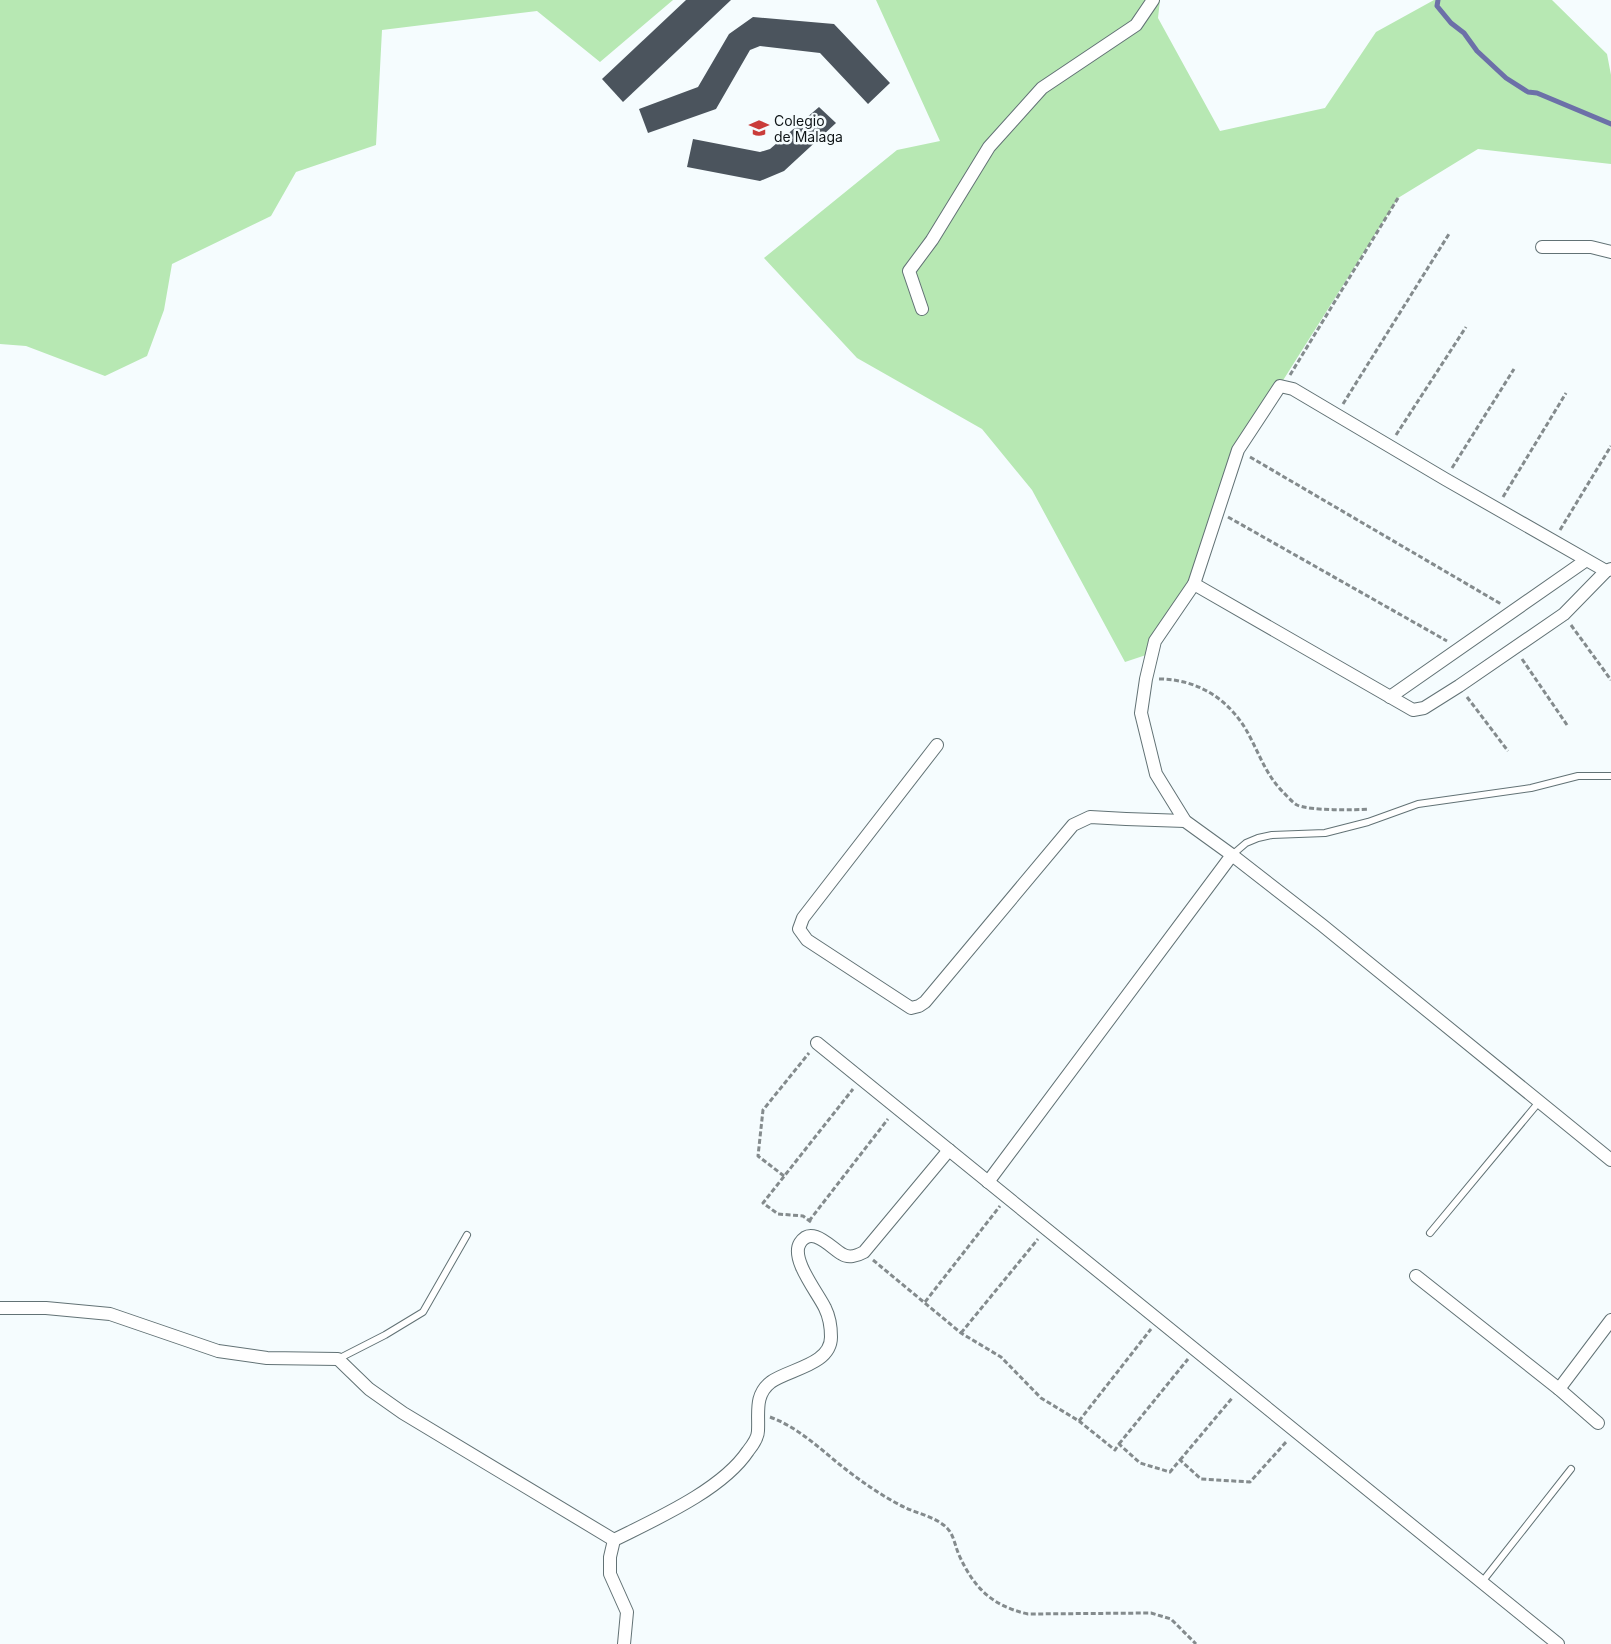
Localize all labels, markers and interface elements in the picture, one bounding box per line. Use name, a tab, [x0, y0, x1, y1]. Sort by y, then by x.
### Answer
place label: Colegio de Malaga	[774, 112, 843, 145]
school or university icon: Colegio de Malaga	[748, 117, 770, 139]

